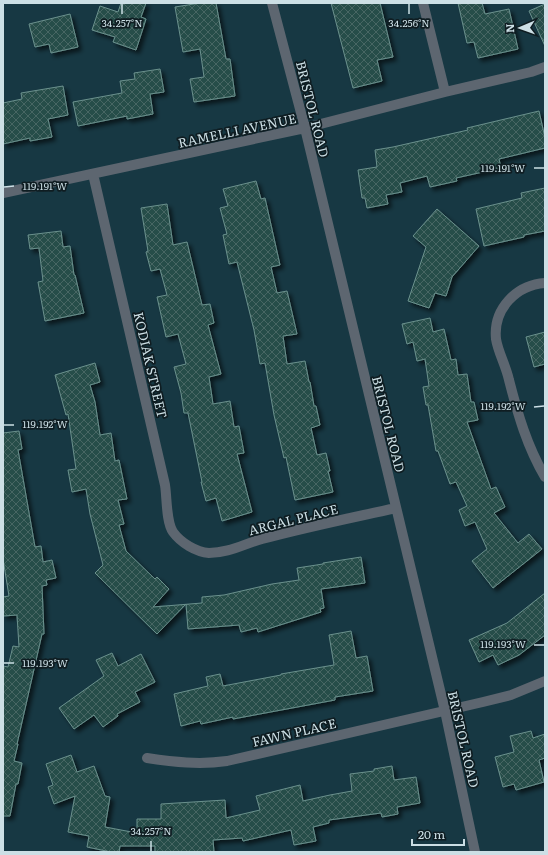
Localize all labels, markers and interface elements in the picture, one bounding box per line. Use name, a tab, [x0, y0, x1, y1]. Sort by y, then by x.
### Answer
north arrow	[500, 8, 540, 48]
text: 34.257°N	[101, 15, 143, 30]
text: 34.256°N	[388, 15, 430, 30]
text: N	[501, 23, 517, 33]
street label: BRISTOL ROAD	[292, 59, 334, 159]
street label: RAMELLI AVENUE	[176, 108, 298, 152]
text: 119.191°W	[481, 160, 525, 175]
text: 119.191°W	[23, 178, 67, 193]
street label: KODIAK STREET	[130, 310, 173, 420]
street label: BRISTOL ROAD	[368, 374, 410, 474]
text: 119.192°W	[480, 398, 526, 413]
text: 119.192°W	[22, 416, 68, 431]
street label: ARGAL PLACE	[246, 499, 340, 539]
text: 119.193°W	[480, 636, 526, 651]
text: 119.193°W	[22, 655, 68, 670]
street label: BRISTOL ROAD	[444, 689, 484, 789]
street label: FAWN PLACE	[250, 713, 338, 751]
scale bar	[412, 821, 464, 847]
text: 34.257°N	[130, 823, 172, 838]
text: 20 m	[418, 825, 445, 843]

